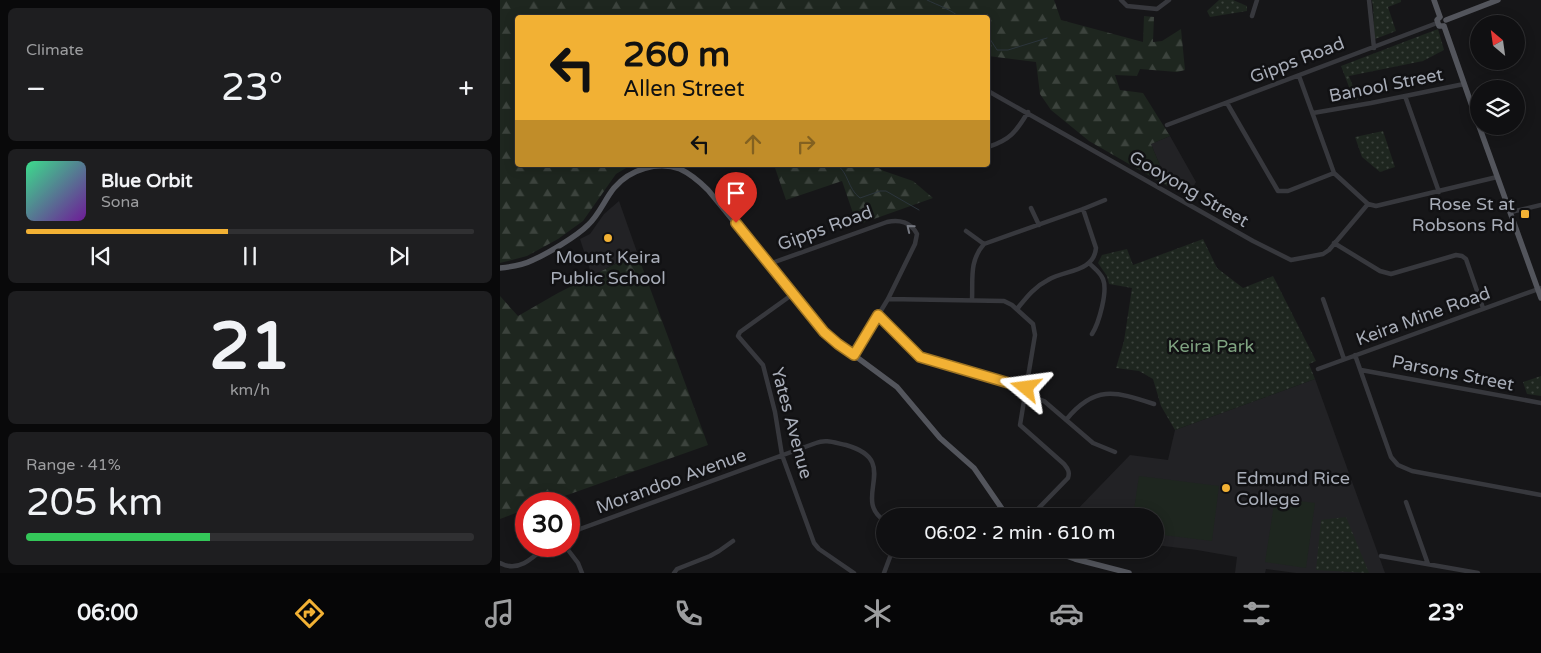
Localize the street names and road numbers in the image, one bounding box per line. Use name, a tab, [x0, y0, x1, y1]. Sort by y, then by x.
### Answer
street label: Gipps Road	[1247, 32, 1347, 88]
street label: Banool Street	[1327, 63, 1445, 107]
street label: Gooyong Street	[1125, 146, 1253, 232]
street label: Gipps Road	[775, 201, 875, 255]
street label: Keira Mine Road	[1353, 282, 1493, 350]
street label: Parsons Street	[1390, 350, 1516, 396]
street label: Yates Avenue	[767, 365, 817, 481]
street label: Morandoo Avenue	[593, 444, 749, 518]

